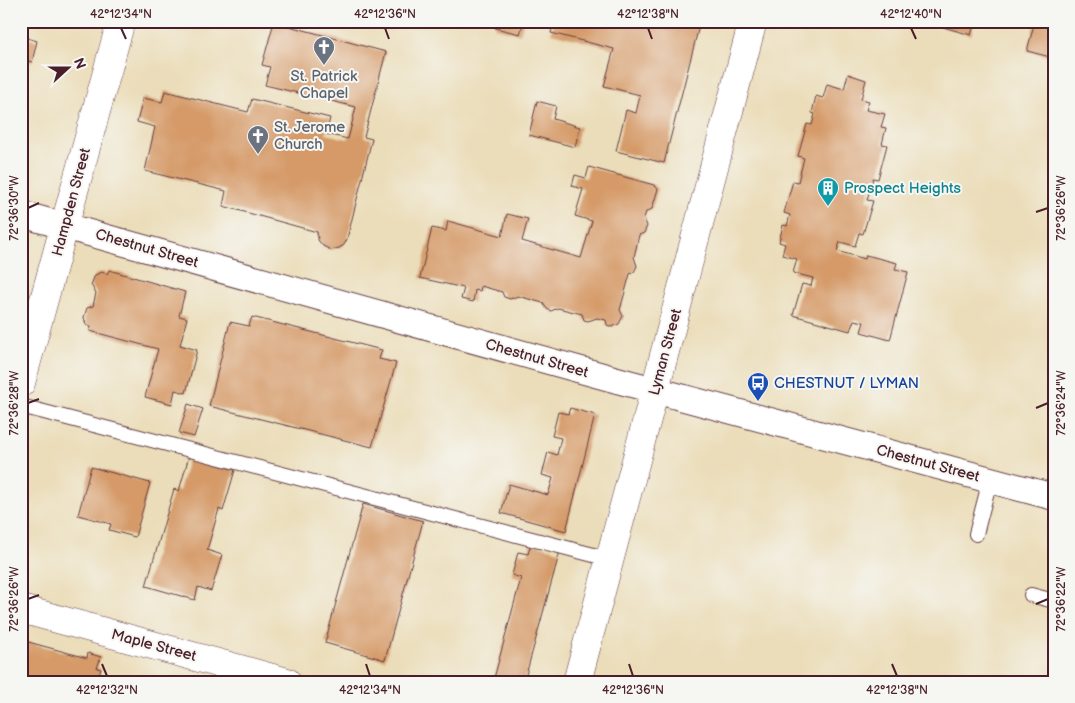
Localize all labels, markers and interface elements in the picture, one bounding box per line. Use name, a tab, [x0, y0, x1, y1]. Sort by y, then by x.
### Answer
text: 42°12'34"N	[90, 7, 152, 22]
text: 42°12'36"N	[354, 7, 416, 22]
text: 42°12'38"N	[617, 7, 679, 22]
text: 42°12'40"N	[880, 7, 942, 22]
church icon: St. Patrick Chapel	[312, 35, 336, 66]
north arrow	[42, 42, 92, 92]
text: N	[70, 56, 89, 71]
place label: St. Patrick Chapel	[291, 67, 358, 103]
place label: St. Jerome Church	[274, 118, 345, 154]
church icon: St. Jerome Church	[246, 124, 270, 155]
street label: Hampden Street	[48, 145, 95, 258]
text: 72°36'30"W	[7, 175, 22, 241]
text: 72°36'26"W	[1054, 175, 1069, 241]
building icon: Prospect Heights	[816, 176, 840, 207]
place label: Prospect Heights	[844, 179, 962, 198]
street label: Chestnut Street	[93, 225, 201, 272]
street label: Lyman Street	[645, 306, 686, 398]
street label: Chestnut Street	[483, 335, 591, 382]
text: 72°36'28"W	[7, 370, 22, 436]
text: 72°36'24"W	[1054, 370, 1069, 436]
bus stop icon: CHESTNUT / LYMAN	[746, 371, 770, 402]
place label: CHESTNUT / LYMAN	[774, 374, 919, 393]
street label: Chestnut Street	[874, 441, 982, 487]
text: 72°36'26"W	[7, 566, 22, 632]
text: 72°36'22"W	[1054, 566, 1069, 632]
street label: Maple Street	[109, 625, 199, 666]
text: 42°12'32"N	[76, 683, 138, 698]
text: 42°12'34"N	[339, 683, 401, 698]
text: 42°12'36"N	[602, 683, 664, 698]
text: 42°12'38"N	[866, 683, 928, 698]

